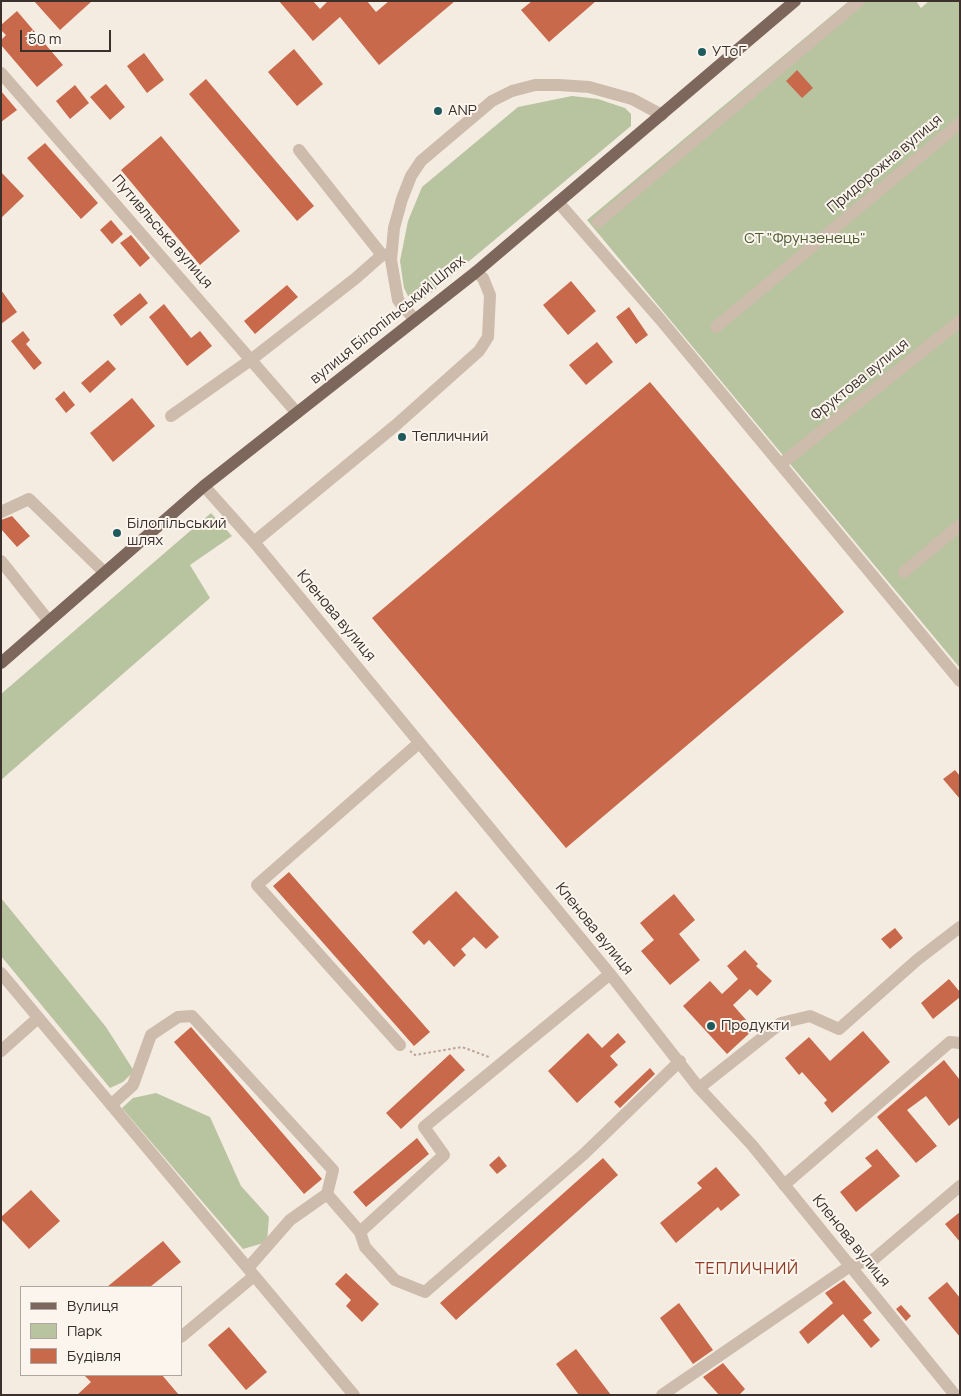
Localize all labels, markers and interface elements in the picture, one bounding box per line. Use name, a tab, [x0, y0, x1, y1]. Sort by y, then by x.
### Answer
scale bar	[22, 20, 114, 52]
text: 50 m	[28, 28, 62, 49]
place label: УТоГ	[712, 43, 746, 61]
marker: УТоГ	[696, 46, 708, 58]
place label: ANP	[448, 102, 477, 120]
marker: ANP	[432, 105, 444, 117]
street label: Придорожна вулиця	[824, 111, 946, 217]
street label: Путивльська вулиця	[108, 172, 216, 292]
park label: СТ "Фрунзенець"	[744, 230, 866, 248]
street label: вулиця Білопільський Шлях	[307, 252, 469, 388]
street label: Фруктова вулиця	[807, 335, 913, 425]
place label: Тепличний	[412, 428, 488, 446]
marker: Тепличний	[396, 431, 408, 443]
place label: Білопільський шлях	[127, 515, 227, 550]
marker: Білопільський шлях	[111, 527, 123, 539]
street label: Кленова вулиця	[293, 567, 379, 665]
street label: Кленова вулиця	[551, 879, 637, 979]
place label: Продукти	[721, 1017, 790, 1035]
marker: Продукти	[705, 1020, 717, 1032]
street label: Кленова вулиця	[808, 1191, 894, 1291]
district label: ТЕПЛИЧНИЙ	[694, 1260, 800, 1280]
legend	[20, 1286, 182, 1376]
text: Вулиця	[67, 1295, 119, 1316]
text: Парк	[67, 1320, 102, 1341]
text: Будівля	[67, 1345, 121, 1366]

